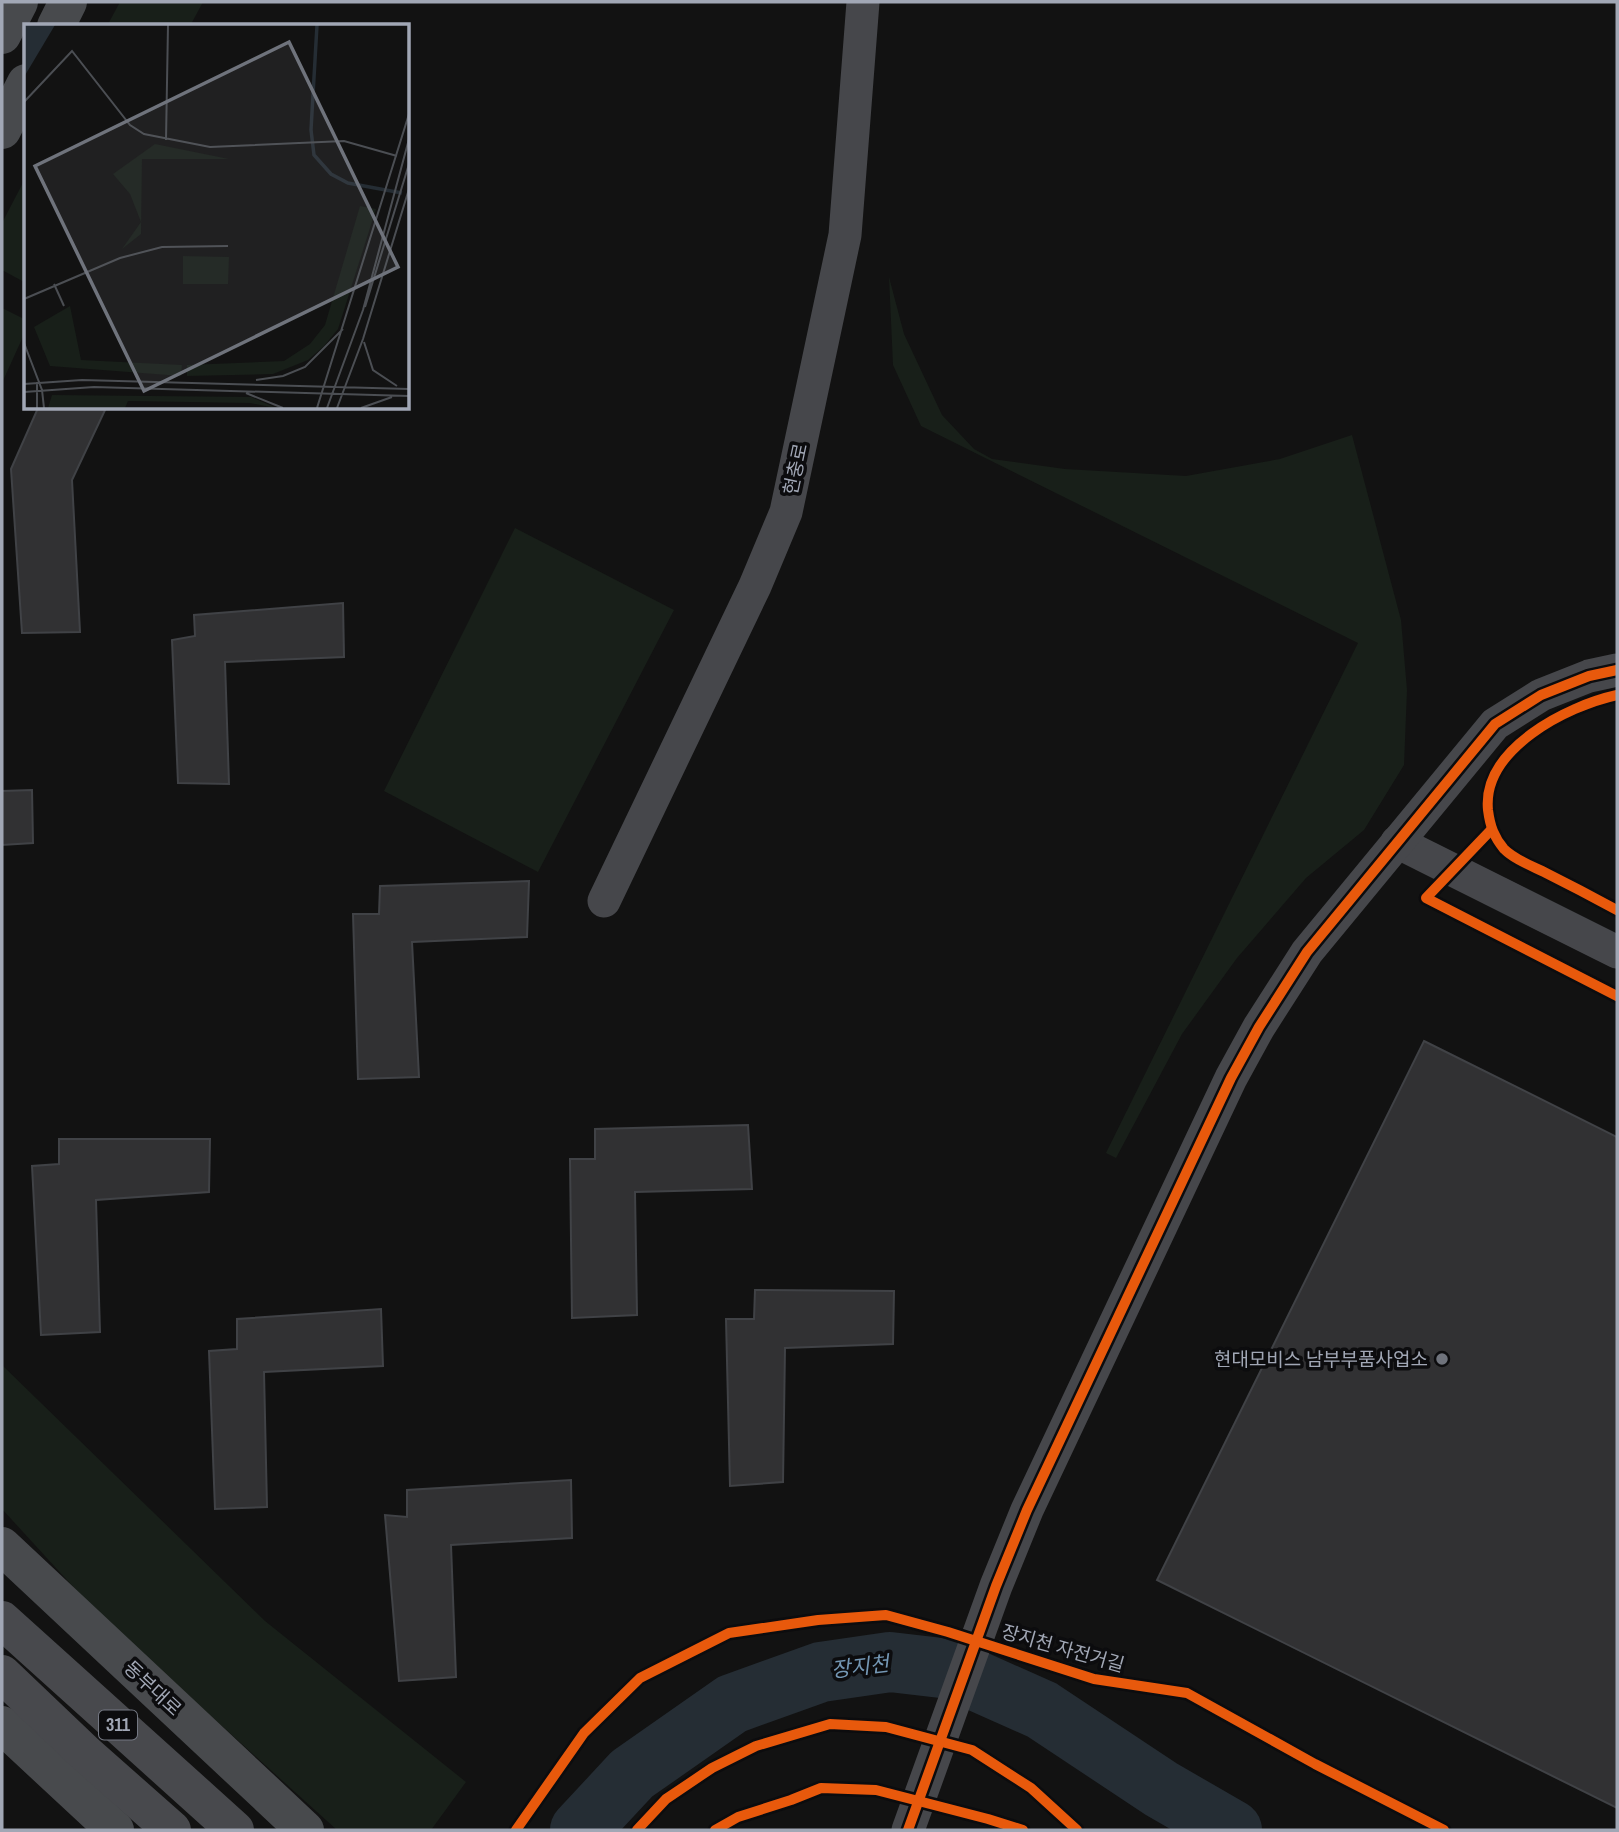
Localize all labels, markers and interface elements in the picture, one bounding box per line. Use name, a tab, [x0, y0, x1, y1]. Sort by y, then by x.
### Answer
inset map	[24, 24, 410, 410]
street label: 현충로	[777, 441, 813, 497]
place label: 현대모비스 남부부품사업소	[1214, 1346, 1428, 1372]
marker: 현대모비스 남부부품사업소	[1434, 1351, 1450, 1367]
street label: 장지천 자전거길	[999, 1618, 1127, 1678]
water label: 장지천	[829, 1648, 893, 1684]
street label: 동부대로	[119, 1655, 187, 1721]
road number: 311	[99, 1710, 137, 1740]

